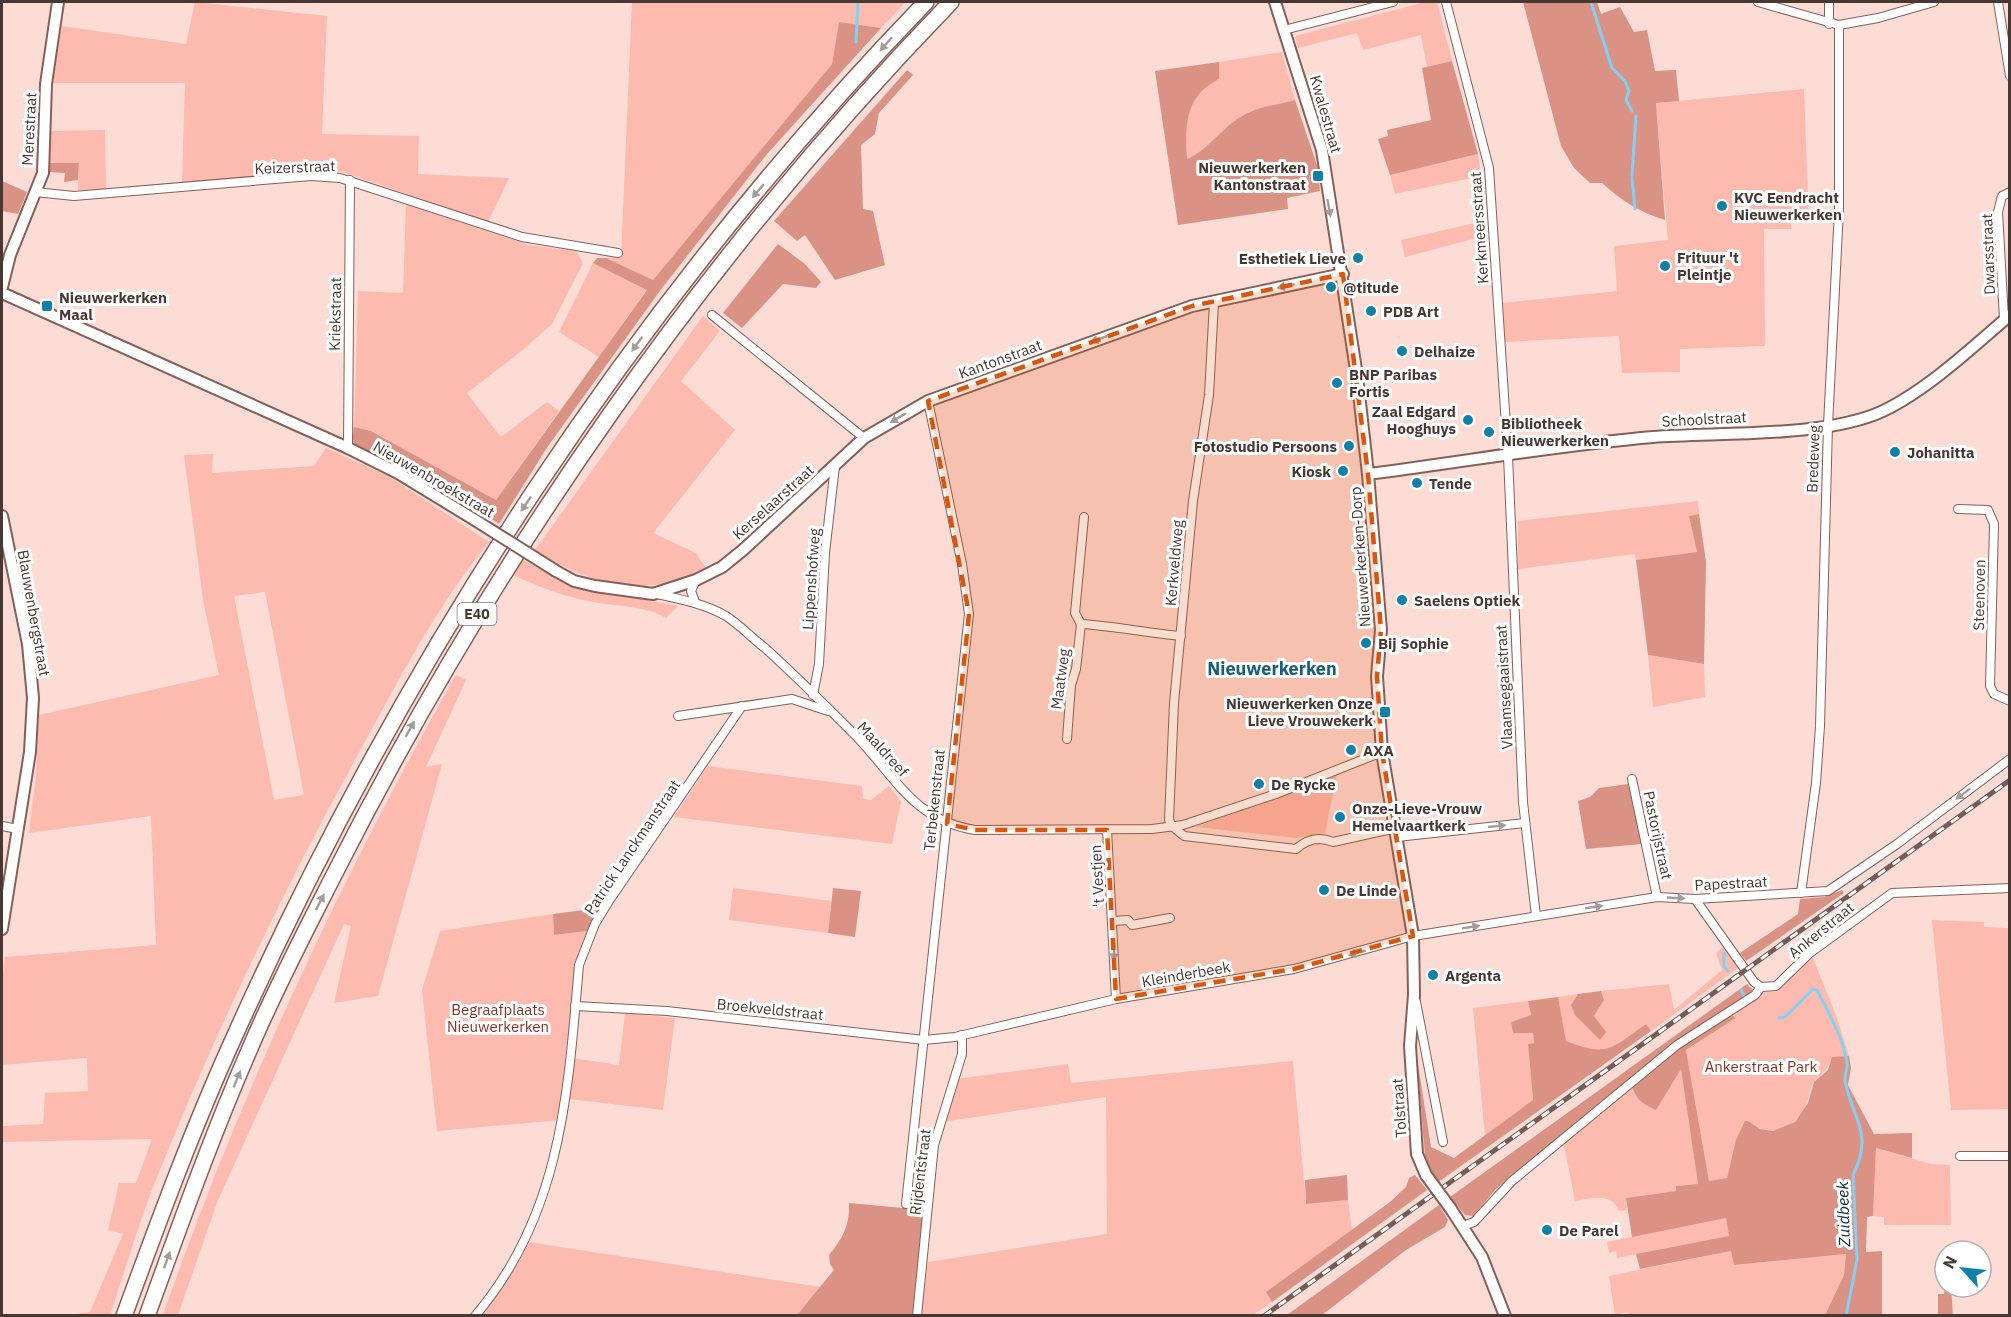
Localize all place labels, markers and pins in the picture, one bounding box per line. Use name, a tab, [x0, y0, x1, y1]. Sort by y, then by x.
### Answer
place label: Nieuwerkerken Kantonstraat	[1198, 158, 1306, 194]
marker: Nieuwerkerken Kantonstraat	[1311, 169, 1325, 183]
place label: KVC Eendracht Nieuwerkerken	[1734, 188, 1842, 224]
marker: KVC Eendracht Nieuwerkerken	[1715, 199, 1729, 213]
place label: Frituur 't Pleintje	[1677, 248, 1739, 284]
place label: Esthetiek Lieve	[1239, 249, 1346, 268]
marker: Esthetiek Lieve	[1351, 251, 1365, 265]
marker: Frituur 't Pleintje	[1658, 259, 1672, 273]
place label: @titude	[1343, 278, 1399, 297]
marker: @titude	[1324, 280, 1338, 294]
place label: Nieuwerkerken Maal	[59, 288, 167, 324]
marker: Nieuwerkerken Maal	[40, 299, 54, 313]
place label: PDB Art	[1383, 302, 1439, 321]
marker: PDB Art	[1364, 304, 1378, 318]
place label: Delhaize	[1414, 342, 1475, 361]
marker: Delhaize	[1395, 344, 1409, 358]
place label: BNP Paribas Fortis	[1349, 365, 1437, 401]
marker: BNP Paribas Fortis	[1330, 376, 1344, 390]
place label: Zaal Edgard Hooghuys	[1372, 402, 1456, 438]
marker: Zaal Edgard Hooghuys	[1461, 413, 1475, 427]
place label: Bibliotheek Nieuwerkerken	[1501, 414, 1609, 450]
marker: Bibliotheek Nieuwerkerken	[1482, 425, 1496, 439]
place label: Fotostudio Persoons	[1194, 437, 1337, 456]
marker: Fotostudio Persoons	[1342, 439, 1356, 453]
place label: Johanitta	[1907, 443, 1975, 462]
marker: Johanitta	[1888, 445, 1902, 459]
place label: Kiosk	[1292, 462, 1331, 481]
marker: Kiosk	[1336, 464, 1350, 478]
place label: Tende	[1429, 474, 1472, 493]
marker: Tende	[1410, 476, 1424, 490]
place label: Saelens Optiek	[1414, 591, 1521, 610]
marker: Saelens Optiek	[1395, 593, 1409, 607]
place label: Bij Sophie	[1378, 634, 1449, 653]
marker: Bij Sophie	[1359, 636, 1373, 650]
place label: Nieuwerkerken Onze Lieve Vrouwekerk	[1226, 694, 1373, 730]
marker: Nieuwerkerken Onze Lieve Vrouwekerk	[1378, 705, 1392, 719]
place label: AXA	[1363, 741, 1394, 760]
marker: AXA	[1344, 743, 1358, 757]
place label: De Rycke	[1271, 775, 1336, 794]
marker: De Rycke	[1252, 777, 1266, 791]
place label: Onze-Lieve-Vrouw Hemelvaartkerk	[1352, 799, 1482, 835]
marker: Onze-Lieve-Vrouw Hemelvaartkerk	[1333, 810, 1347, 824]
place label: De Linde	[1336, 881, 1397, 900]
marker: De Linde	[1317, 883, 1331, 897]
place label: Argenta	[1445, 966, 1501, 985]
marker: Argenta	[1426, 968, 1440, 982]
place label: De Parel	[1559, 1221, 1619, 1240]
marker: De Parel	[1540, 1223, 1554, 1237]

